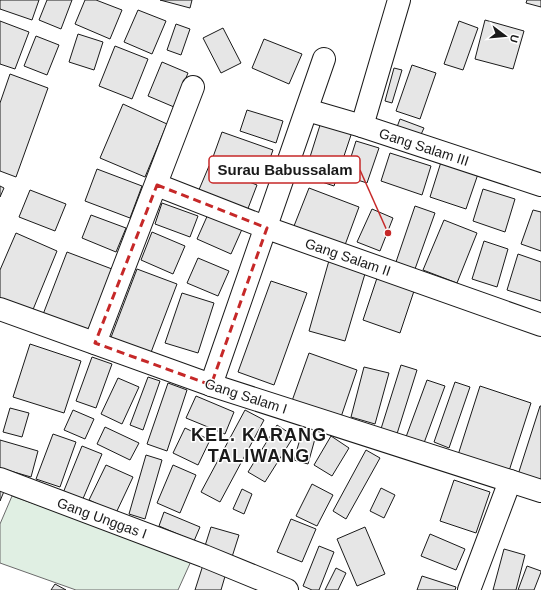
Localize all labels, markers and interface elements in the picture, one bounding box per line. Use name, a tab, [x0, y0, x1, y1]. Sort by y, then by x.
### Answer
north arrow	[485, 16, 525, 56]
text: U	[508, 33, 521, 44]
street label: Gang Salam III	[377, 125, 471, 169]
callout: Surau Babussalam	[209, 156, 360, 183]
text: Surau Babussalam	[217, 161, 353, 178]
street label: Gang Salam II	[303, 235, 393, 279]
street label: Gang Salam I	[203, 375, 289, 417]
district label: KEL. KARANG TALIWANG	[191, 425, 327, 466]
street label: Gang Unggas I	[55, 494, 149, 542]

